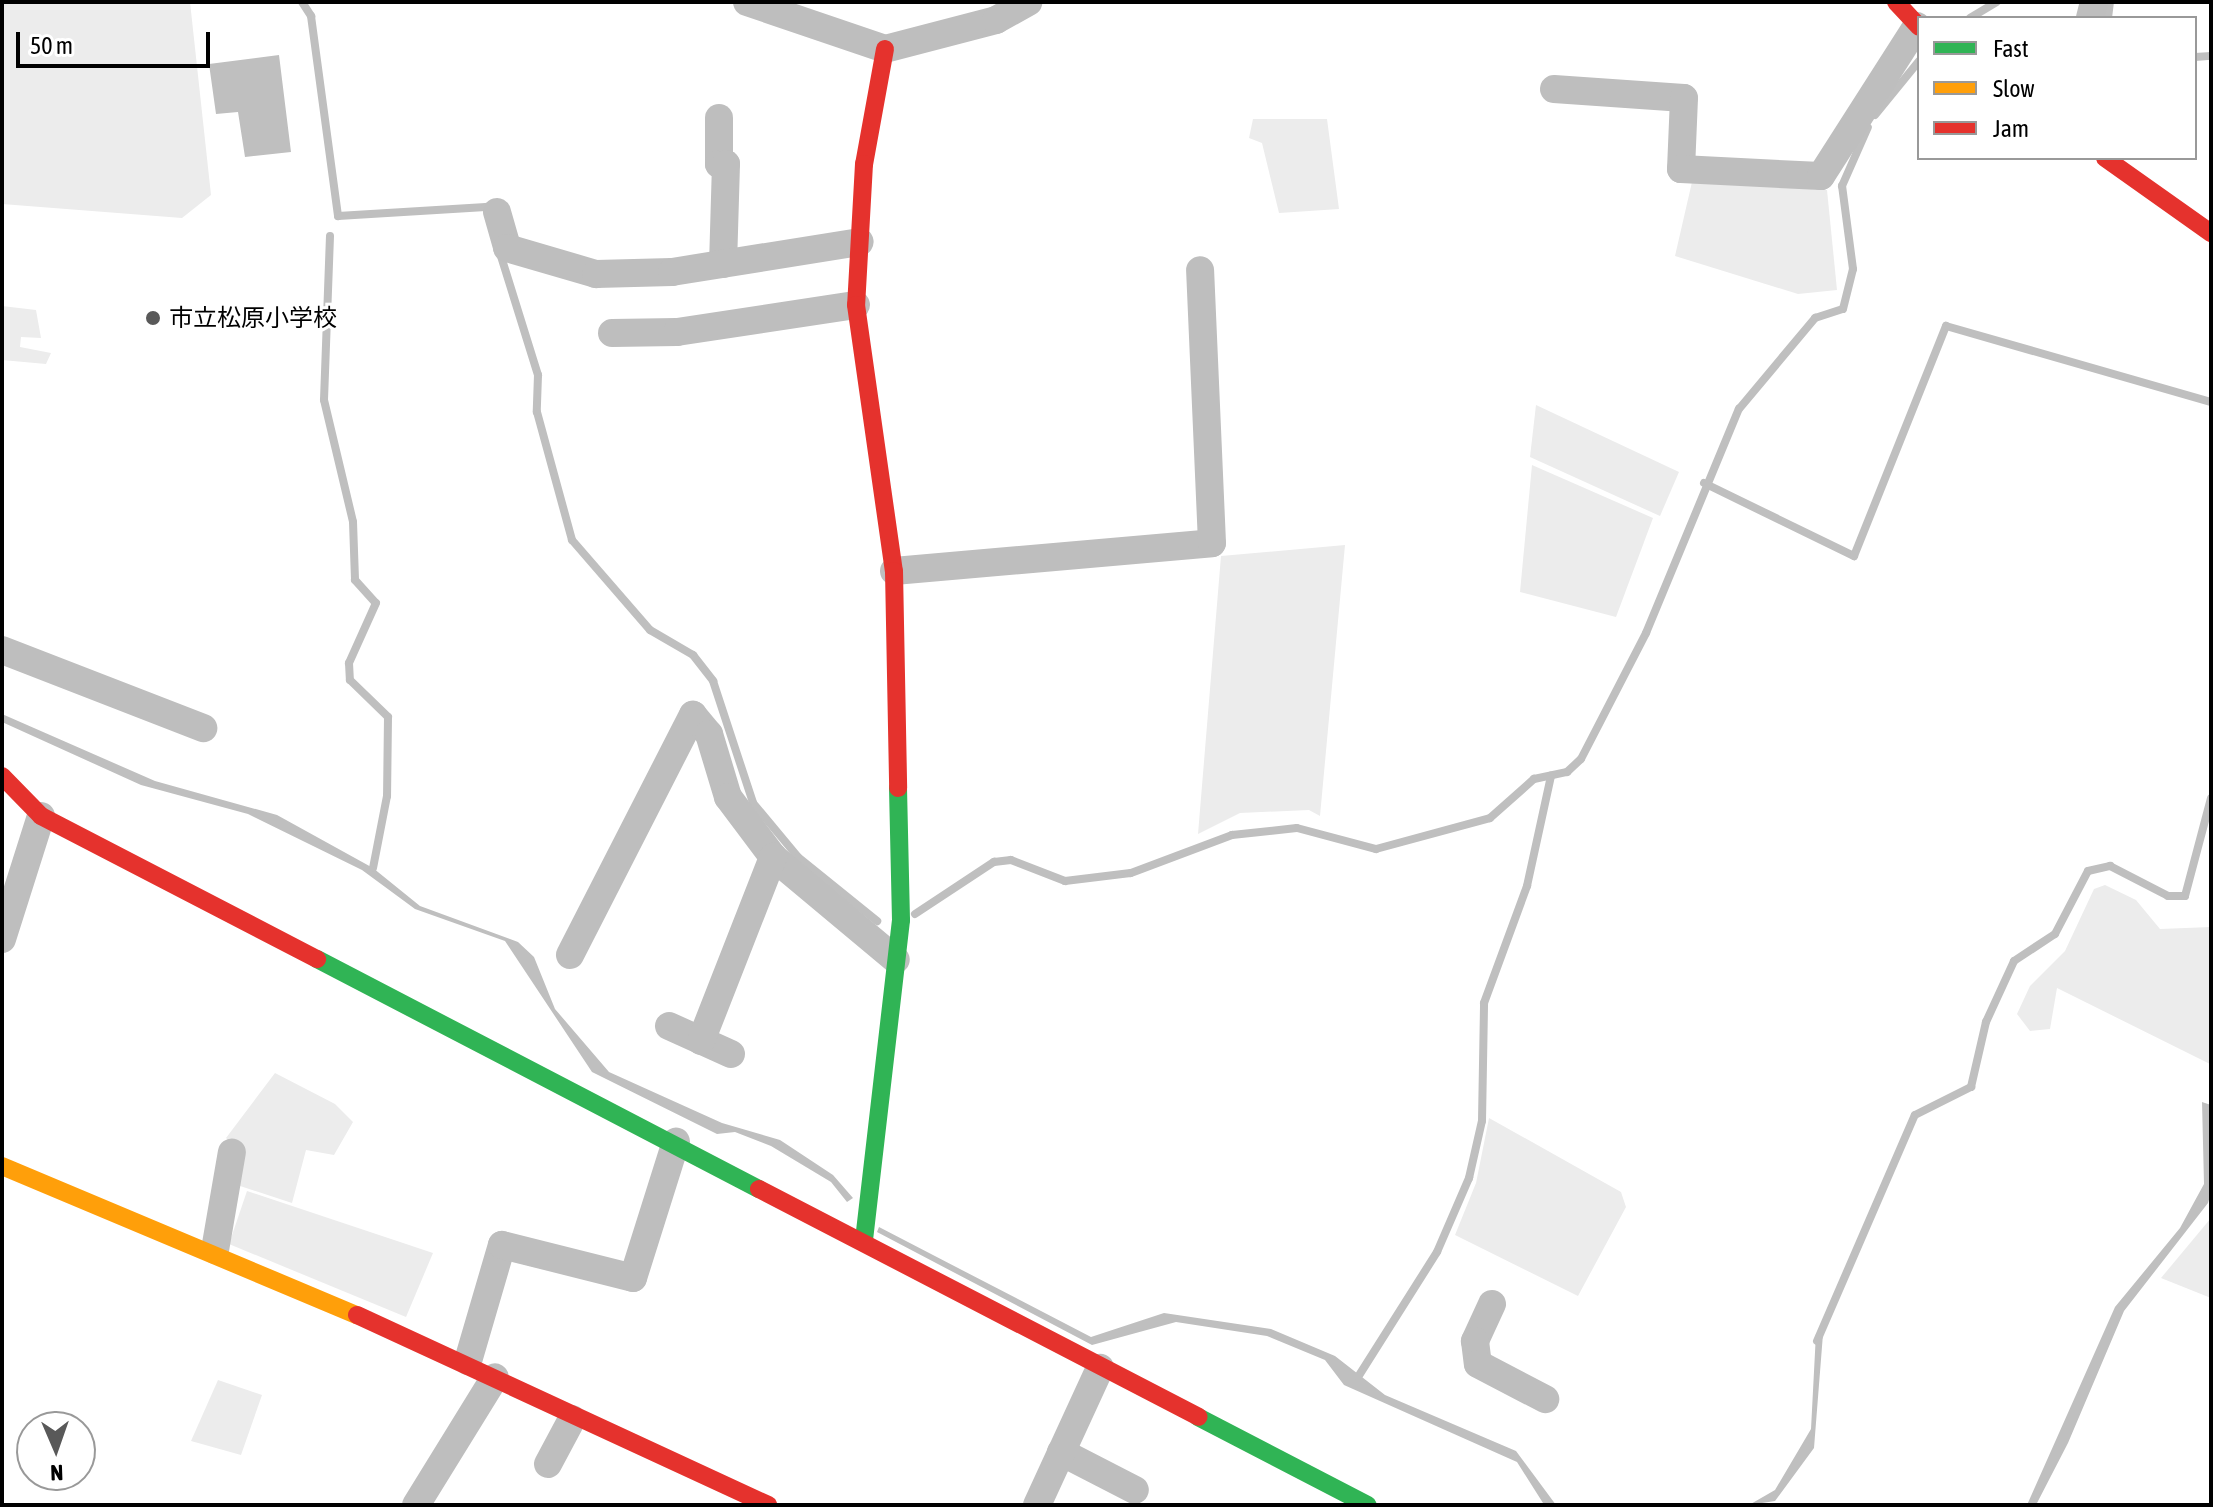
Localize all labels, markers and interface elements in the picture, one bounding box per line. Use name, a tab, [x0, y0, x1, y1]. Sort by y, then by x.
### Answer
scale bar	[20, 16, 214, 66]
legend	[1917, 16, 2197, 160]
text: 50 m	[30, 32, 73, 59]
text: Fast	[1993, 35, 2029, 62]
text: Slow	[1993, 75, 2035, 102]
text: Jam	[1993, 115, 2029, 142]
place label: 市立松原小学校	[169, 304, 337, 332]
marker: 市立松原小学校	[144, 309, 162, 327]
north arrow	[16, 1411, 96, 1491]
text: N	[50, 1460, 64, 1486]

